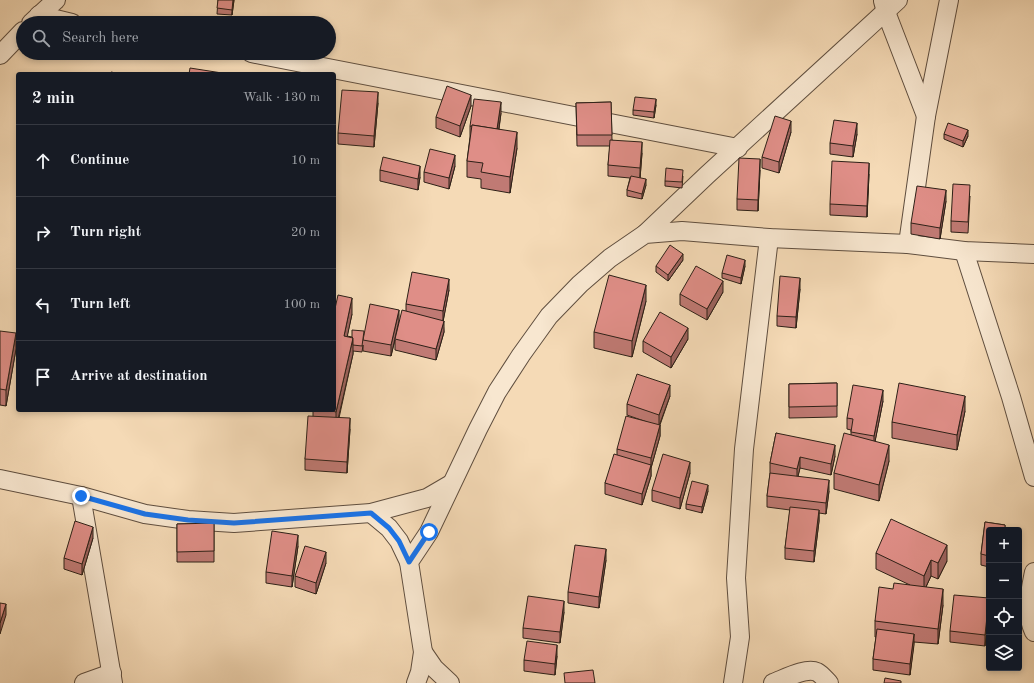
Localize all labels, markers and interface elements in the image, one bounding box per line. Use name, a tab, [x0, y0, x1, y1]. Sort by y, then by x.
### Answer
search box	[16, 16, 336, 60]
icon: search	[30, 27, 52, 49]
text: Search here	[62, 31, 139, 46]
text: 2 min	[32, 90, 75, 107]
text: Walk · 130 m	[243, 91, 320, 104]
icon: ahead	[32, 150, 54, 172]
text: Continue	[70, 153, 129, 168]
text: 10 m	[291, 154, 320, 167]
icon: right	[32, 222, 54, 244]
text: Turn right	[70, 225, 141, 240]
text: 20 m	[291, 226, 320, 239]
icon: left	[32, 294, 54, 316]
text: Turn left	[70, 297, 130, 312]
text: 100 m	[283, 298, 320, 311]
icon: arrive	[32, 366, 54, 388]
text: Arrive at destination	[70, 369, 208, 384]
route end	[72, 487, 90, 505]
route start	[420, 523, 438, 541]
map controls	[986, 527, 1022, 671]
button: +	[986, 527, 1022, 563]
button: −	[986, 563, 1022, 599]
button: locate	[986, 599, 1022, 635]
button: layers	[986, 635, 1022, 671]

